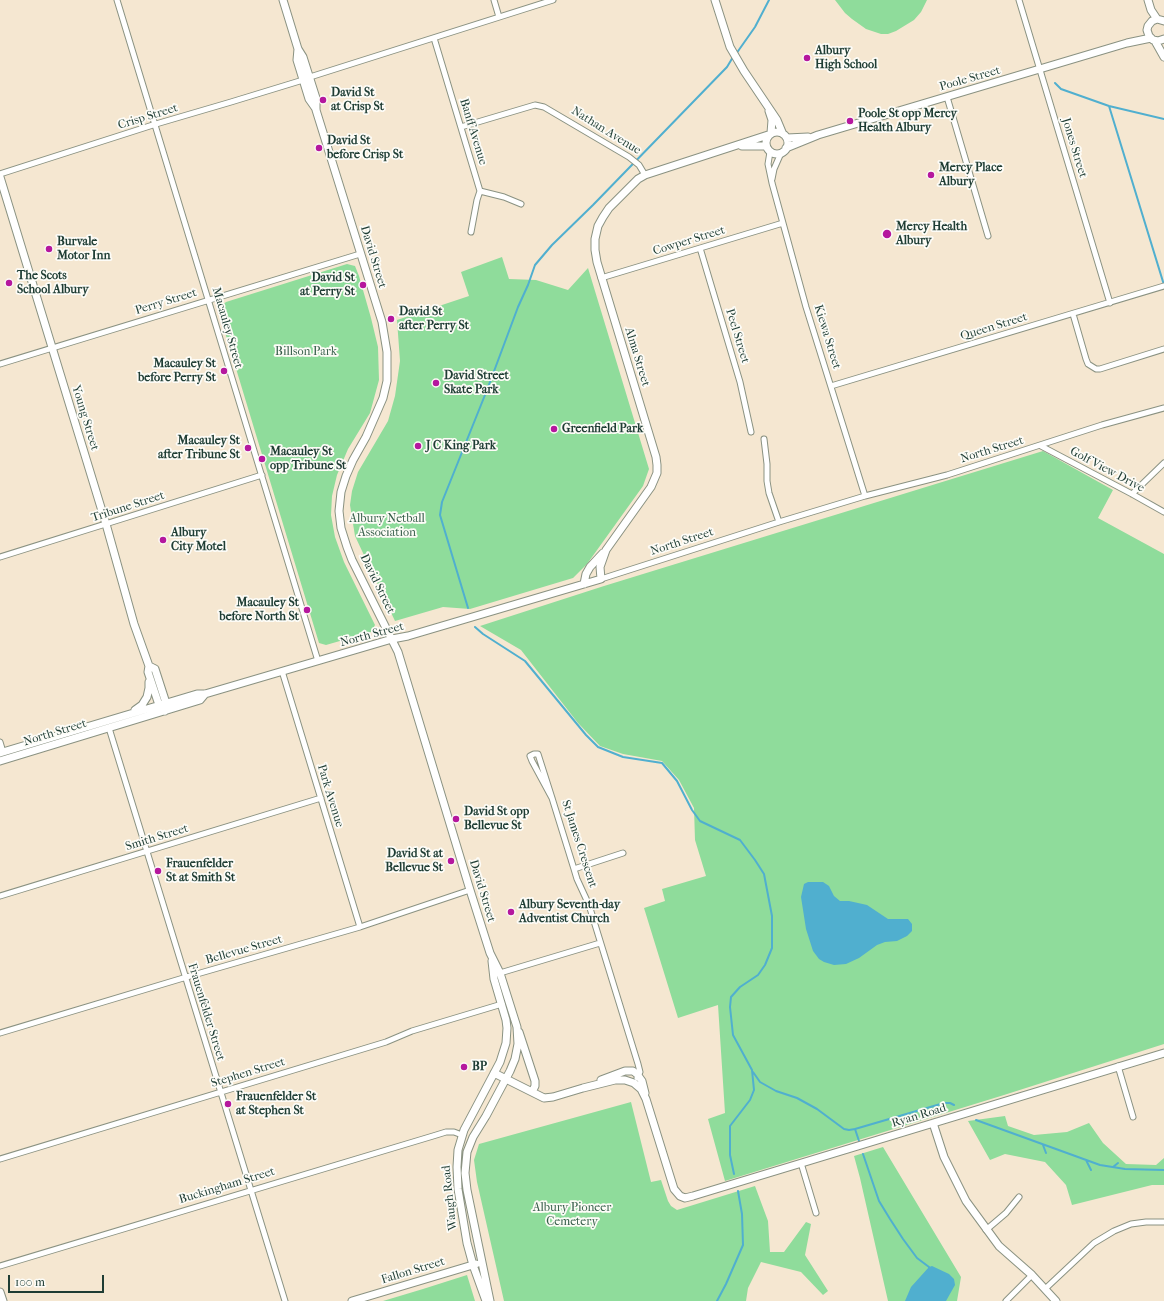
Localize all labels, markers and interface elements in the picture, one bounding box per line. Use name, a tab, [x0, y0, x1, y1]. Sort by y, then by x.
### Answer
place label: Albury High School	[815, 44, 877, 72]
marker: Albury High School	[802, 53, 812, 63]
street label: Poole Street	[938, 63, 1002, 95]
place label: David St at Crisp St	[331, 86, 384, 114]
marker: David St at Crisp St	[318, 95, 328, 105]
street label: Banff Avenue	[456, 97, 490, 167]
street label: Crisp Street	[116, 101, 180, 133]
street label: Nathan Avenue	[569, 104, 643, 158]
place label: Poole St opp Mercy Health Albury	[858, 107, 957, 135]
marker: Poole St opp Mercy Health Albury	[845, 116, 855, 126]
street label: Jones Street	[1058, 116, 1090, 180]
place label: David St before Crisp St	[327, 134, 403, 162]
marker: David St before Crisp St	[314, 143, 324, 153]
place label: Mercy Place Albury	[939, 161, 1002, 189]
marker: Mercy Place Albury	[926, 170, 936, 180]
place label: Mercy Health Albury	[896, 220, 967, 248]
street label: Cowper Street	[651, 223, 727, 259]
street label: David Street	[357, 224, 389, 290]
marker: Mercy Health Albury	[881, 228, 893, 240]
place label: Burvale Motor Inn	[57, 235, 110, 263]
marker: Burvale Motor Inn	[44, 244, 54, 254]
place label: The Scots School Albury	[17, 269, 89, 297]
place label: David St at Perry St	[300, 271, 355, 299]
marker: The Scots School Albury	[4, 278, 14, 288]
marker: David St at Perry St	[358, 280, 368, 290]
street label: Perry Street	[133, 286, 199, 318]
street label: Macauley Street	[209, 286, 245, 370]
street label: Kiewa Street	[810, 303, 844, 371]
place label: David St after Perry St	[399, 305, 469, 333]
street label: Peel Street	[722, 307, 752, 365]
street label: Queen Street	[959, 310, 1029, 344]
marker: David St after Perry St	[386, 314, 396, 324]
street label: Alma Street	[621, 326, 653, 388]
park label: Billson Park	[275, 345, 337, 359]
place label: Macauley St before Perry St	[138, 357, 216, 385]
marker: Macauley St before Perry St	[219, 366, 229, 376]
place label: David Street Skate Park	[444, 369, 509, 397]
marker: David Street Skate Park	[431, 378, 441, 388]
street label: Young Street	[68, 384, 102, 452]
place label: Greenfield Park	[562, 422, 643, 436]
marker: Greenfield Park	[549, 424, 559, 434]
place label: Macauley St after Tribune St	[158, 434, 240, 462]
street label: North Street	[959, 434, 1025, 466]
place label: J C King Park	[426, 439, 496, 453]
marker: J C King Park	[413, 441, 423, 451]
marker: Macauley St after Tribune St	[243, 443, 253, 453]
street label: Golf View Drive	[1067, 444, 1147, 496]
place label: Macauley St opp Tribune St	[270, 445, 346, 473]
marker: Macauley St opp Tribune St	[257, 454, 267, 464]
street label: Tribune Street	[90, 488, 166, 526]
park label: Albury Netball Association	[349, 512, 425, 540]
street label: North Street	[649, 525, 715, 559]
place label: Albury City Motel	[171, 526, 226, 554]
marker: Albury City Motel	[158, 535, 168, 545]
street label: David Street	[356, 552, 398, 616]
place label: Macauley St before North St	[219, 596, 299, 624]
marker: Macauley St before North St	[302, 605, 312, 615]
street label: North Street	[339, 620, 405, 650]
street label: North Street	[22, 717, 88, 749]
street label: Park Avenue	[314, 763, 346, 829]
street label: St James Crescent	[558, 798, 600, 890]
place label: David St opp Bellevue St	[464, 805, 529, 833]
marker: David St opp Bellevue St	[451, 814, 461, 824]
street label: Smith Street	[124, 822, 190, 854]
place label: David St at Bellevue St	[385, 847, 443, 875]
marker: David St at Bellevue St	[446, 856, 456, 866]
place label: Frauenfelder St at Smith St	[166, 857, 235, 885]
street label: David Street	[466, 858, 498, 924]
marker: Frauenfelder St at Smith St	[153, 866, 163, 876]
place label: Albury Seventh-day Adventist Church	[519, 898, 620, 926]
marker: Albury Seventh-day Adventist Church	[506, 907, 516, 917]
street label: Bellevue Street	[204, 932, 284, 968]
street label: Frauenfelder Street	[184, 961, 228, 1063]
street label: Stephen Street	[209, 1055, 287, 1091]
place label: BP	[472, 1060, 487, 1074]
marker: BP	[459, 1062, 469, 1072]
place label: Frauenfelder St at Stephen St	[236, 1090, 316, 1118]
marker: Frauenfelder St at Stephen St	[223, 1099, 233, 1109]
street label: Ryan Road	[890, 1101, 948, 1131]
street label: Buckingham Street	[177, 1165, 277, 1207]
street label: Waugh Road	[439, 1165, 461, 1231]
park label: Albury Pioneer Cemetery	[533, 1201, 611, 1229]
street label: Fallon Street	[379, 1255, 447, 1287]
scale bar	[10, 1267, 106, 1293]
text: 100 m	[15, 1275, 45, 1289]

